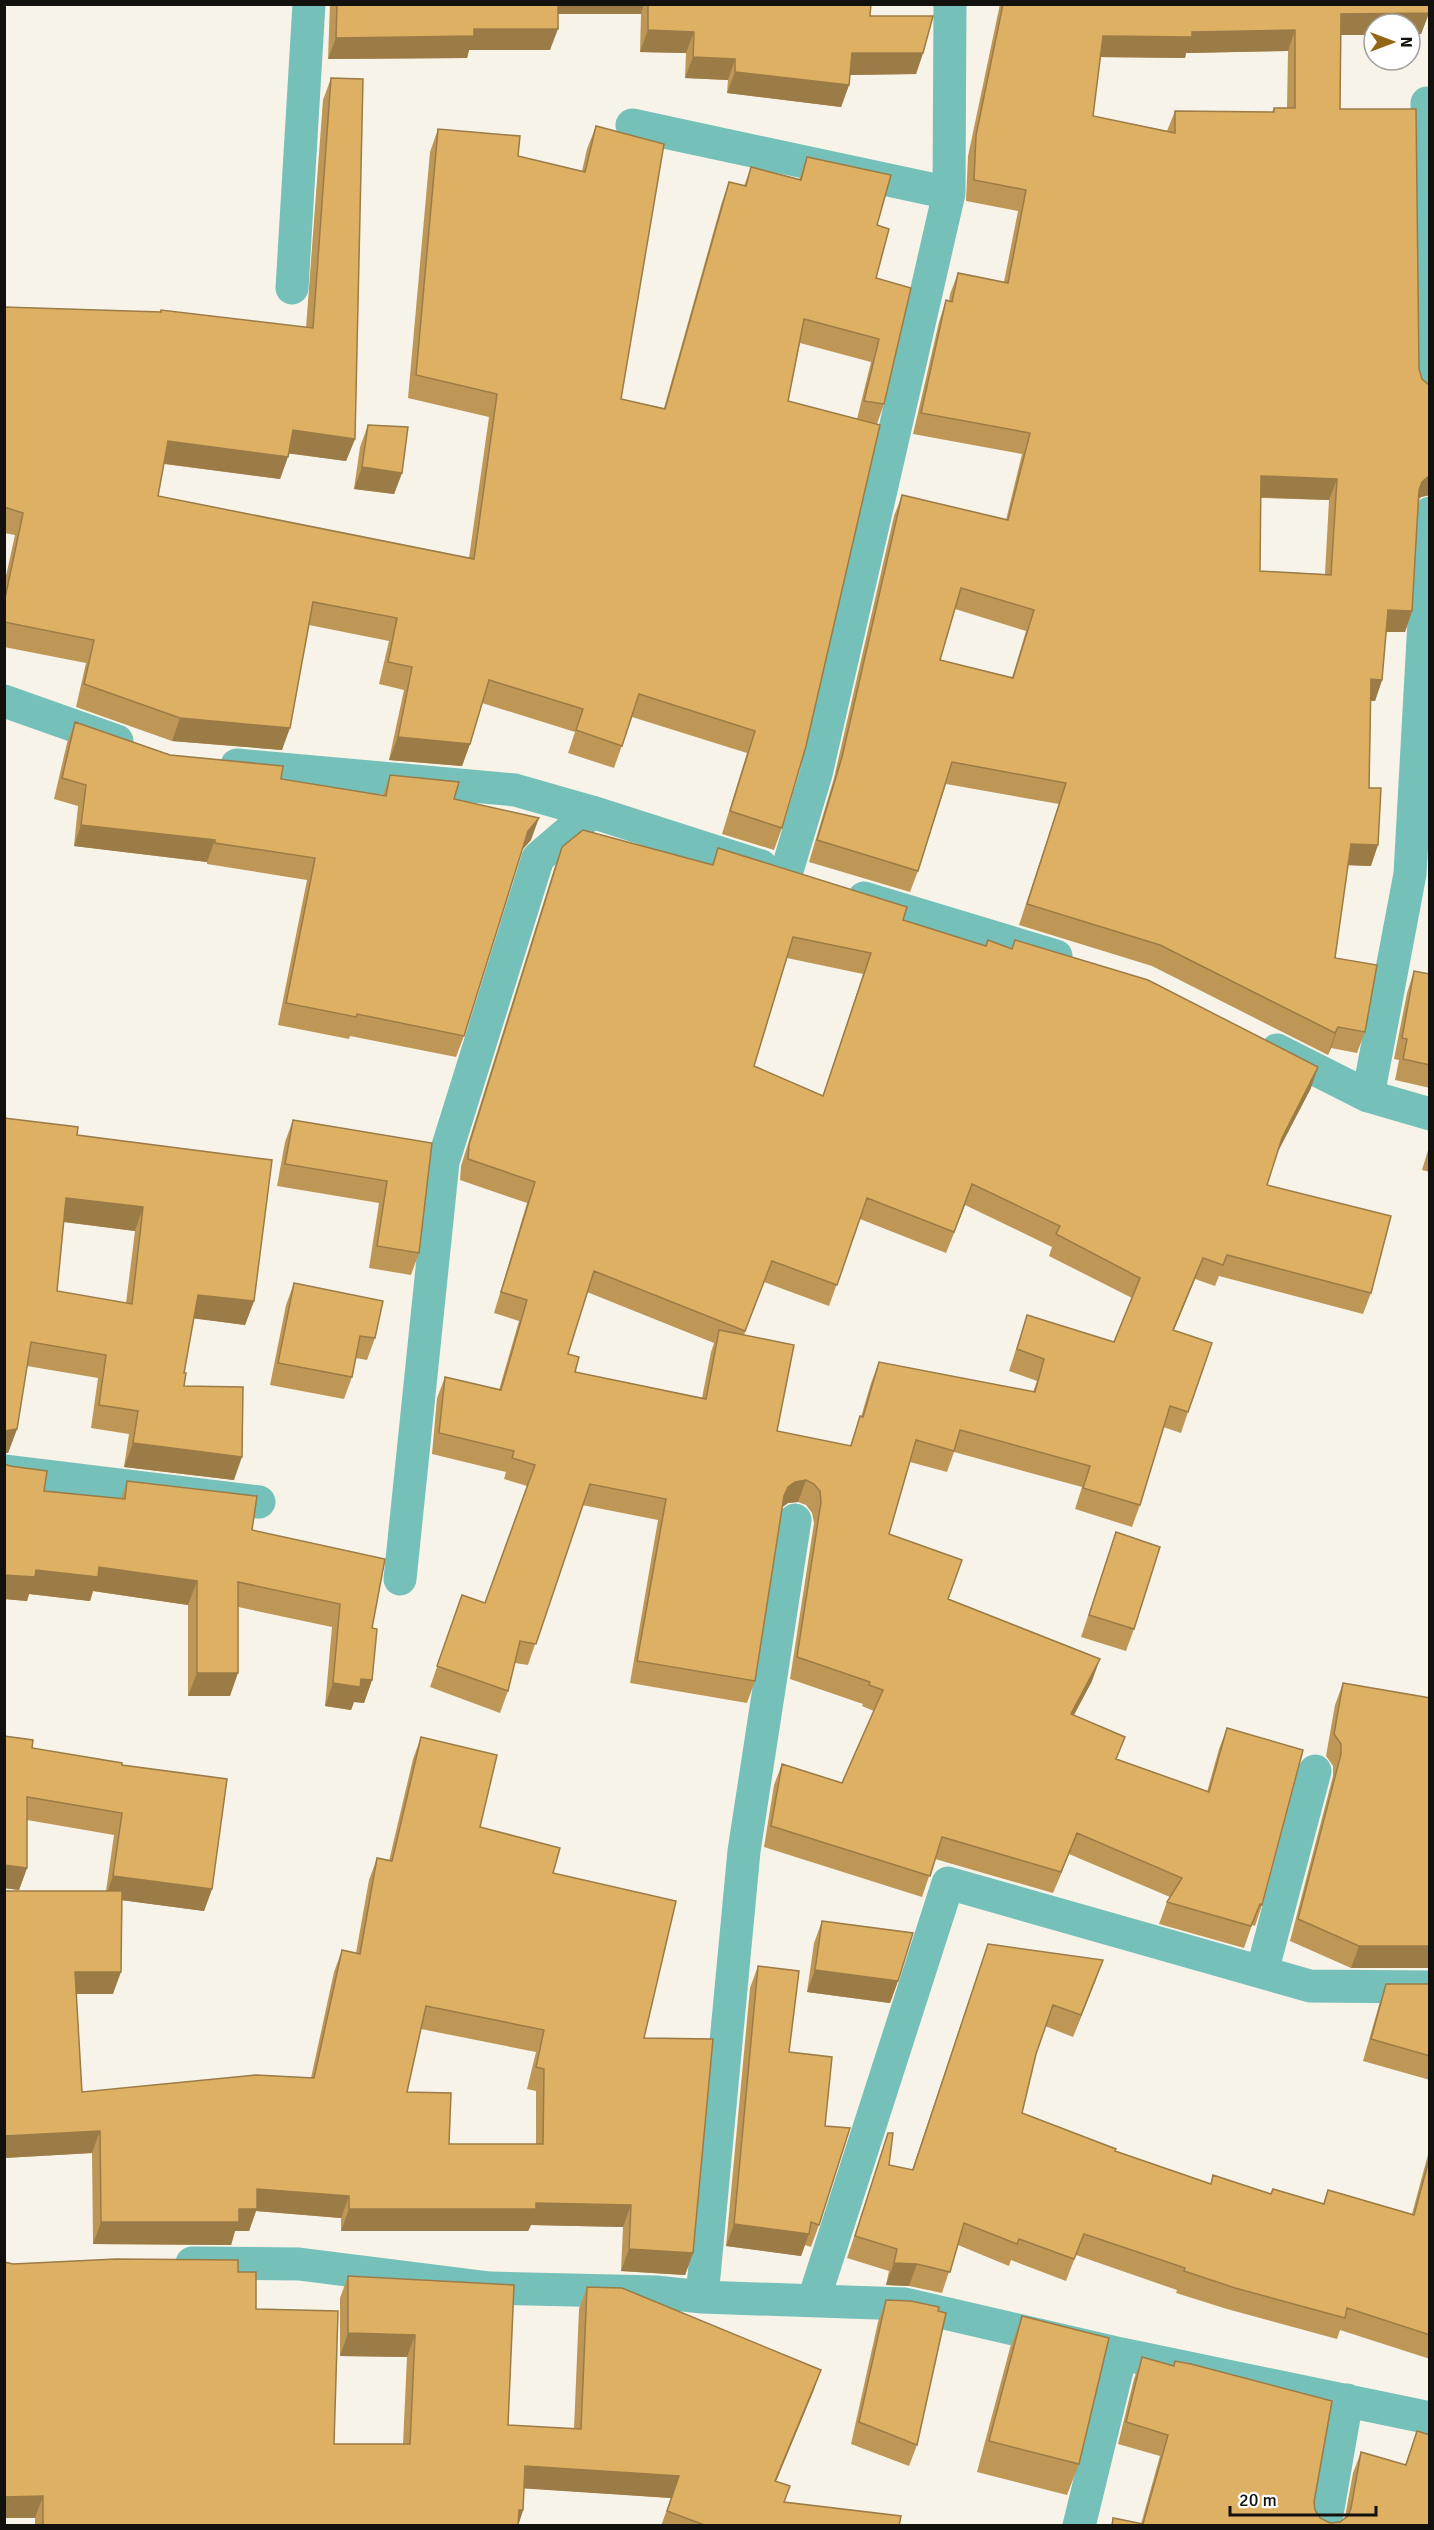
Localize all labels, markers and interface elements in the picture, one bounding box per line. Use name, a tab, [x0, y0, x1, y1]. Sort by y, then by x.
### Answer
north arrow	[1362, 12, 1422, 72]
text: N	[1396, 36, 1416, 48]
scale bar	[1230, 2479, 1376, 2517]
text: 20 m	[1239, 2489, 1277, 2511]

